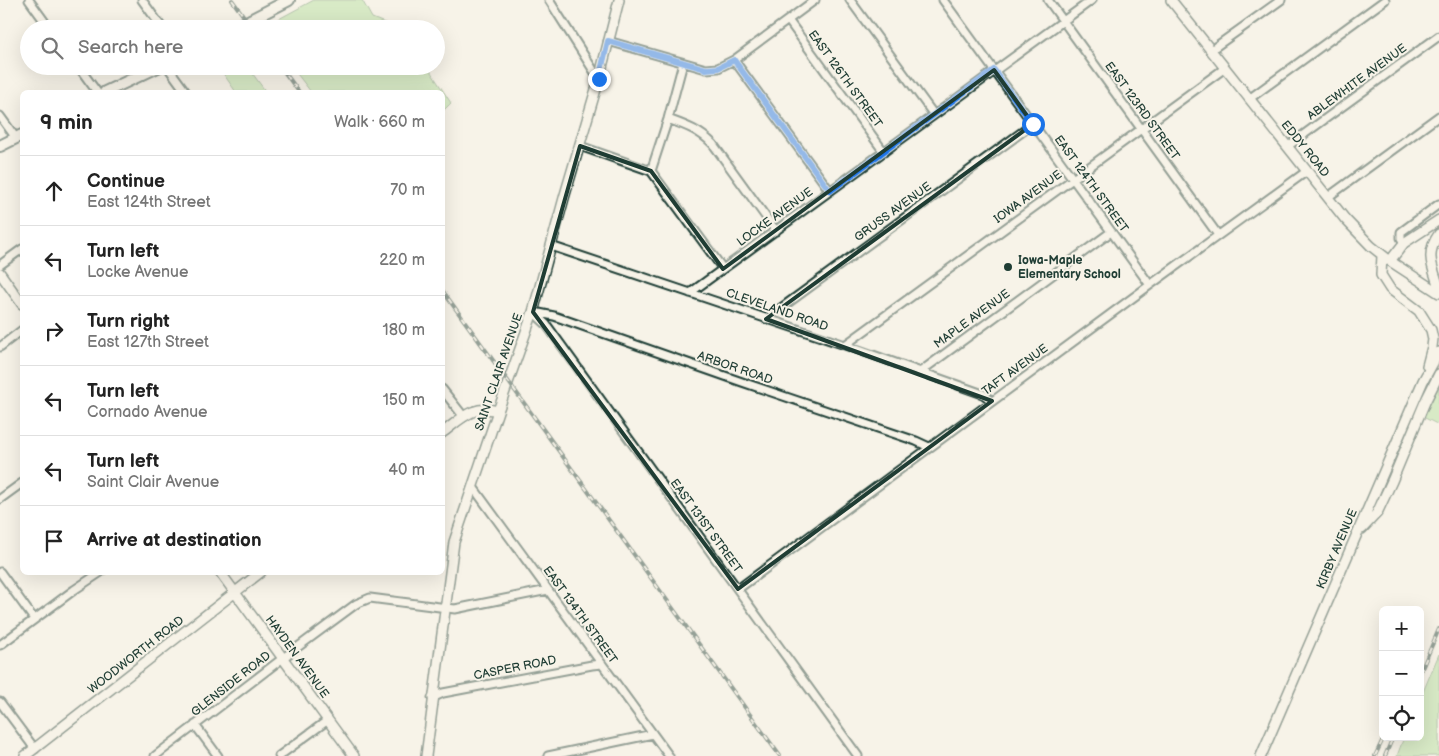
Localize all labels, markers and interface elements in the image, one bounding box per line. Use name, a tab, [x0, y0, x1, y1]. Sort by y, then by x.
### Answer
search box	[20, 20, 445, 75]
street label: EAST 126TH STREET	[805, 27, 886, 131]
icon: search	[38, 34, 66, 62]
text: Search here	[78, 36, 183, 59]
street label: ABLEWHITE AVENUE	[1304, 41, 1410, 123]
street label: EAST 123RD STREET	[1101, 59, 1183, 164]
route end	[588, 68, 611, 91]
text: 9 min	[40, 110, 93, 135]
text: Walk · 660 m	[334, 113, 425, 132]
route start	[1022, 113, 1045, 136]
street label: EDDY ROAD	[1278, 118, 1333, 181]
street label: EAST 124TH STREET	[1051, 133, 1132, 236]
street label: IOWA AVENUE	[991, 167, 1065, 227]
text: Continue	[87, 170, 165, 193]
icon: ahead	[40, 177, 68, 205]
street label: GRUSS AVENUE	[852, 179, 934, 245]
text: 70 m	[390, 181, 425, 200]
street label: LOCKE AVENUE	[734, 184, 816, 250]
text: East 124th Street	[87, 193, 211, 212]
text: Turn left	[87, 240, 159, 263]
icon: left	[40, 247, 68, 275]
text: 220 m	[379, 251, 425, 270]
place label: Iowa-Maple Elementary School	[1018, 253, 1121, 282]
marker: Iowa-Maple Elementary School	[1002, 261, 1014, 273]
text: Locke Avenue	[87, 263, 188, 282]
street label: CLEVELAND ROAD	[724, 285, 830, 335]
street label: MAPLE AVENUE	[931, 286, 1013, 352]
text: Turn right	[87, 310, 170, 333]
street label: SAINT CLAIR AVENUE	[472, 311, 526, 433]
icon: right	[40, 317, 68, 345]
text: 180 m	[383, 321, 425, 340]
text: East 127th Street	[87, 333, 209, 352]
street label: TAFT AVENUE	[979, 341, 1051, 399]
street label: ARBOR ROAD	[695, 348, 775, 388]
text: Turn left	[87, 380, 159, 403]
icon: left	[40, 387, 68, 415]
text: 150 m	[383, 391, 425, 410]
text: Cornado Avenue	[87, 403, 208, 422]
text: Turn left	[87, 450, 159, 473]
icon: left	[40, 457, 68, 485]
text: 40 m	[388, 461, 425, 480]
text: Saint Clair Avenue	[87, 473, 219, 492]
street label: EAST 131ST STREET	[667, 476, 746, 577]
street label: KIRBY AVENUE	[1313, 506, 1361, 591]
icon: arrive	[40, 527, 68, 555]
text: Arrive at destination	[87, 529, 262, 552]
street label: EAST 134TH STREET	[540, 563, 621, 667]
map controls	[1379, 606, 1424, 741]
button: +	[1379, 606, 1424, 651]
street label: WOODWORTH ROAD	[85, 613, 187, 697]
street label: HAYDEN AVENUE	[262, 613, 332, 701]
street label: GLENSIDE ROAD	[188, 648, 274, 720]
button: −	[1379, 651, 1424, 696]
street label: CASPER ROAD	[472, 653, 558, 683]
button: locate	[1379, 696, 1424, 741]

